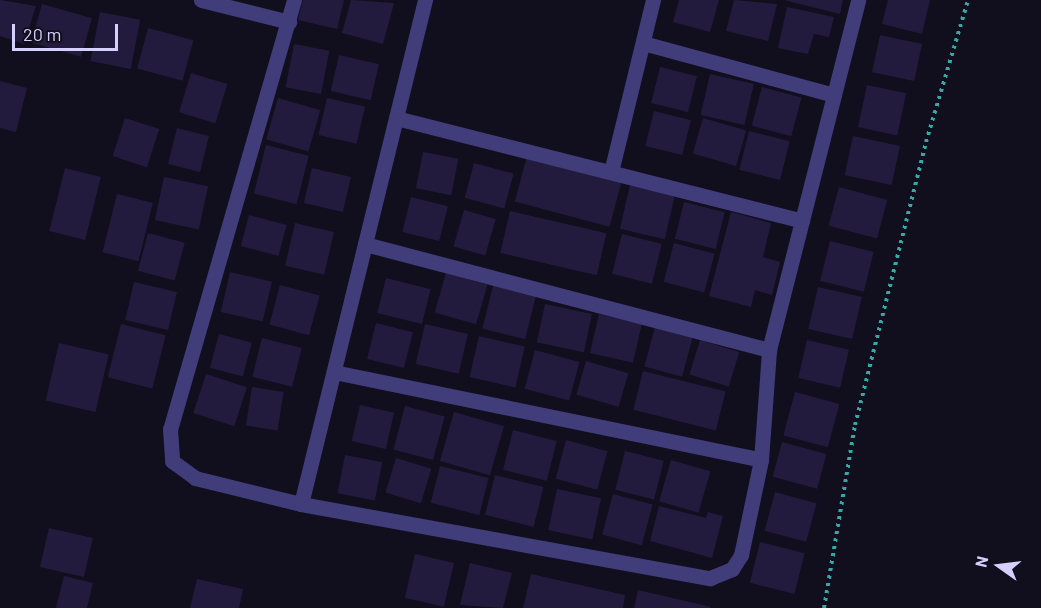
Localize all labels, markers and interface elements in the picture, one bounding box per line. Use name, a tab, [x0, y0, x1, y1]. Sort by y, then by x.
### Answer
scale bar	[15, 12, 122, 50]
text: 20 m	[23, 23, 61, 45]
north arrow	[969, 536, 1029, 596]
text: N	[971, 554, 992, 569]

